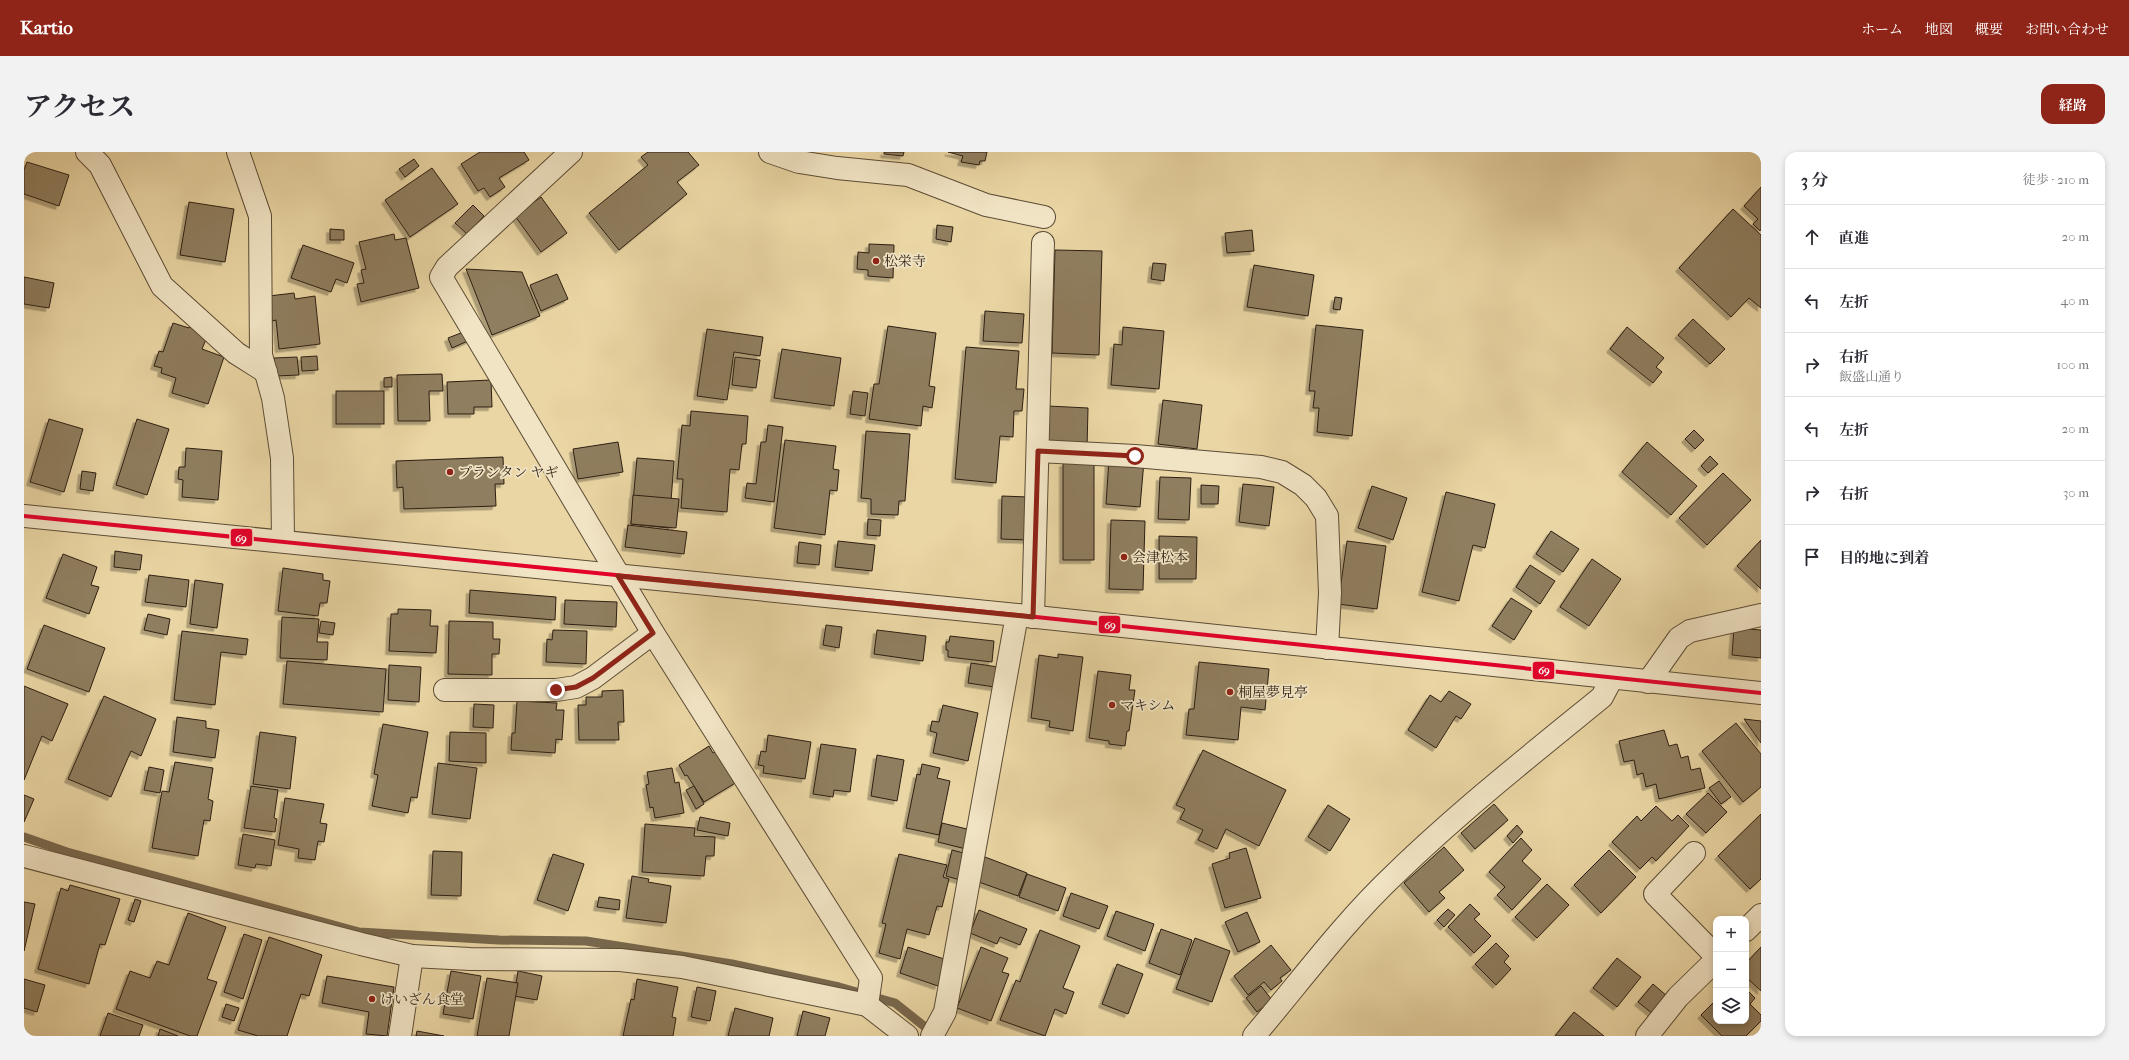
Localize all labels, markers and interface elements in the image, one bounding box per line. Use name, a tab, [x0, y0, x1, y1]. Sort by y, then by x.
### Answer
text: Kartio	[20, 17, 73, 39]
text: ホーム	[1861, 21, 1903, 38]
text: 地図	[1925, 21, 1953, 38]
text: 概要	[1975, 21, 2003, 38]
text: お問い合わせ	[2025, 21, 2109, 38]
button: 経路	[2041, 84, 2105, 124]
text: アクセス	[24, 90, 135, 123]
text: 3 分	[1801, 170, 1829, 190]
text: 徒歩 · 210 m	[2023, 172, 2089, 187]
icon: ahead	[1801, 226, 1823, 248]
text: 直進	[1839, 229, 1869, 247]
text: 20 m	[2062, 229, 2089, 244]
place label: 松栄寺	[884, 253, 926, 270]
marker: 松栄寺	[871, 256, 881, 266]
icon: left	[1801, 290, 1823, 312]
text: 左折	[1839, 293, 1869, 311]
text: 40 m	[2061, 293, 2089, 308]
text: 右折	[1839, 348, 1869, 366]
icon: right	[1801, 354, 1823, 376]
text: 100 m	[2056, 357, 2089, 372]
text: 飯盛山通り	[1839, 369, 1904, 384]
icon: left	[1801, 418, 1823, 440]
text: 左折	[1839, 421, 1869, 439]
text: 20 m	[2062, 421, 2089, 436]
route start	[1126, 447, 1144, 465]
place label: プランタン ヤギ	[458, 464, 558, 481]
marker: プランタン ヤギ	[445, 467, 455, 477]
icon: right	[1801, 482, 1823, 504]
text: 右折	[1839, 485, 1869, 503]
text: 30 m	[2063, 485, 2089, 500]
line badge: 69	[230, 528, 253, 547]
text: 69	[235, 532, 247, 545]
icon: arrive	[1801, 546, 1823, 568]
place label: 会津松本	[1132, 549, 1188, 566]
text: 目的地に到着	[1839, 549, 1929, 567]
marker: 会津松本	[1119, 552, 1129, 562]
line badge: 69	[1098, 615, 1121, 634]
text: 69	[1104, 619, 1116, 632]
line badge: 69	[1532, 661, 1555, 680]
text: 69	[1538, 664, 1550, 677]
route end	[547, 681, 565, 699]
place label: 桐屋夢見亭	[1238, 684, 1308, 701]
marker: 桐屋夢見亭	[1225, 687, 1235, 697]
place label: マキシム	[1120, 697, 1175, 714]
marker: マキシム	[1107, 700, 1117, 710]
map controls	[1713, 916, 1749, 1024]
button: +	[1713, 916, 1749, 952]
button: −	[1713, 952, 1749, 988]
button: layers	[1713, 988, 1749, 1024]
place label: けいざん食堂	[380, 991, 464, 1008]
marker: けいざん食堂	[367, 994, 377, 1004]

